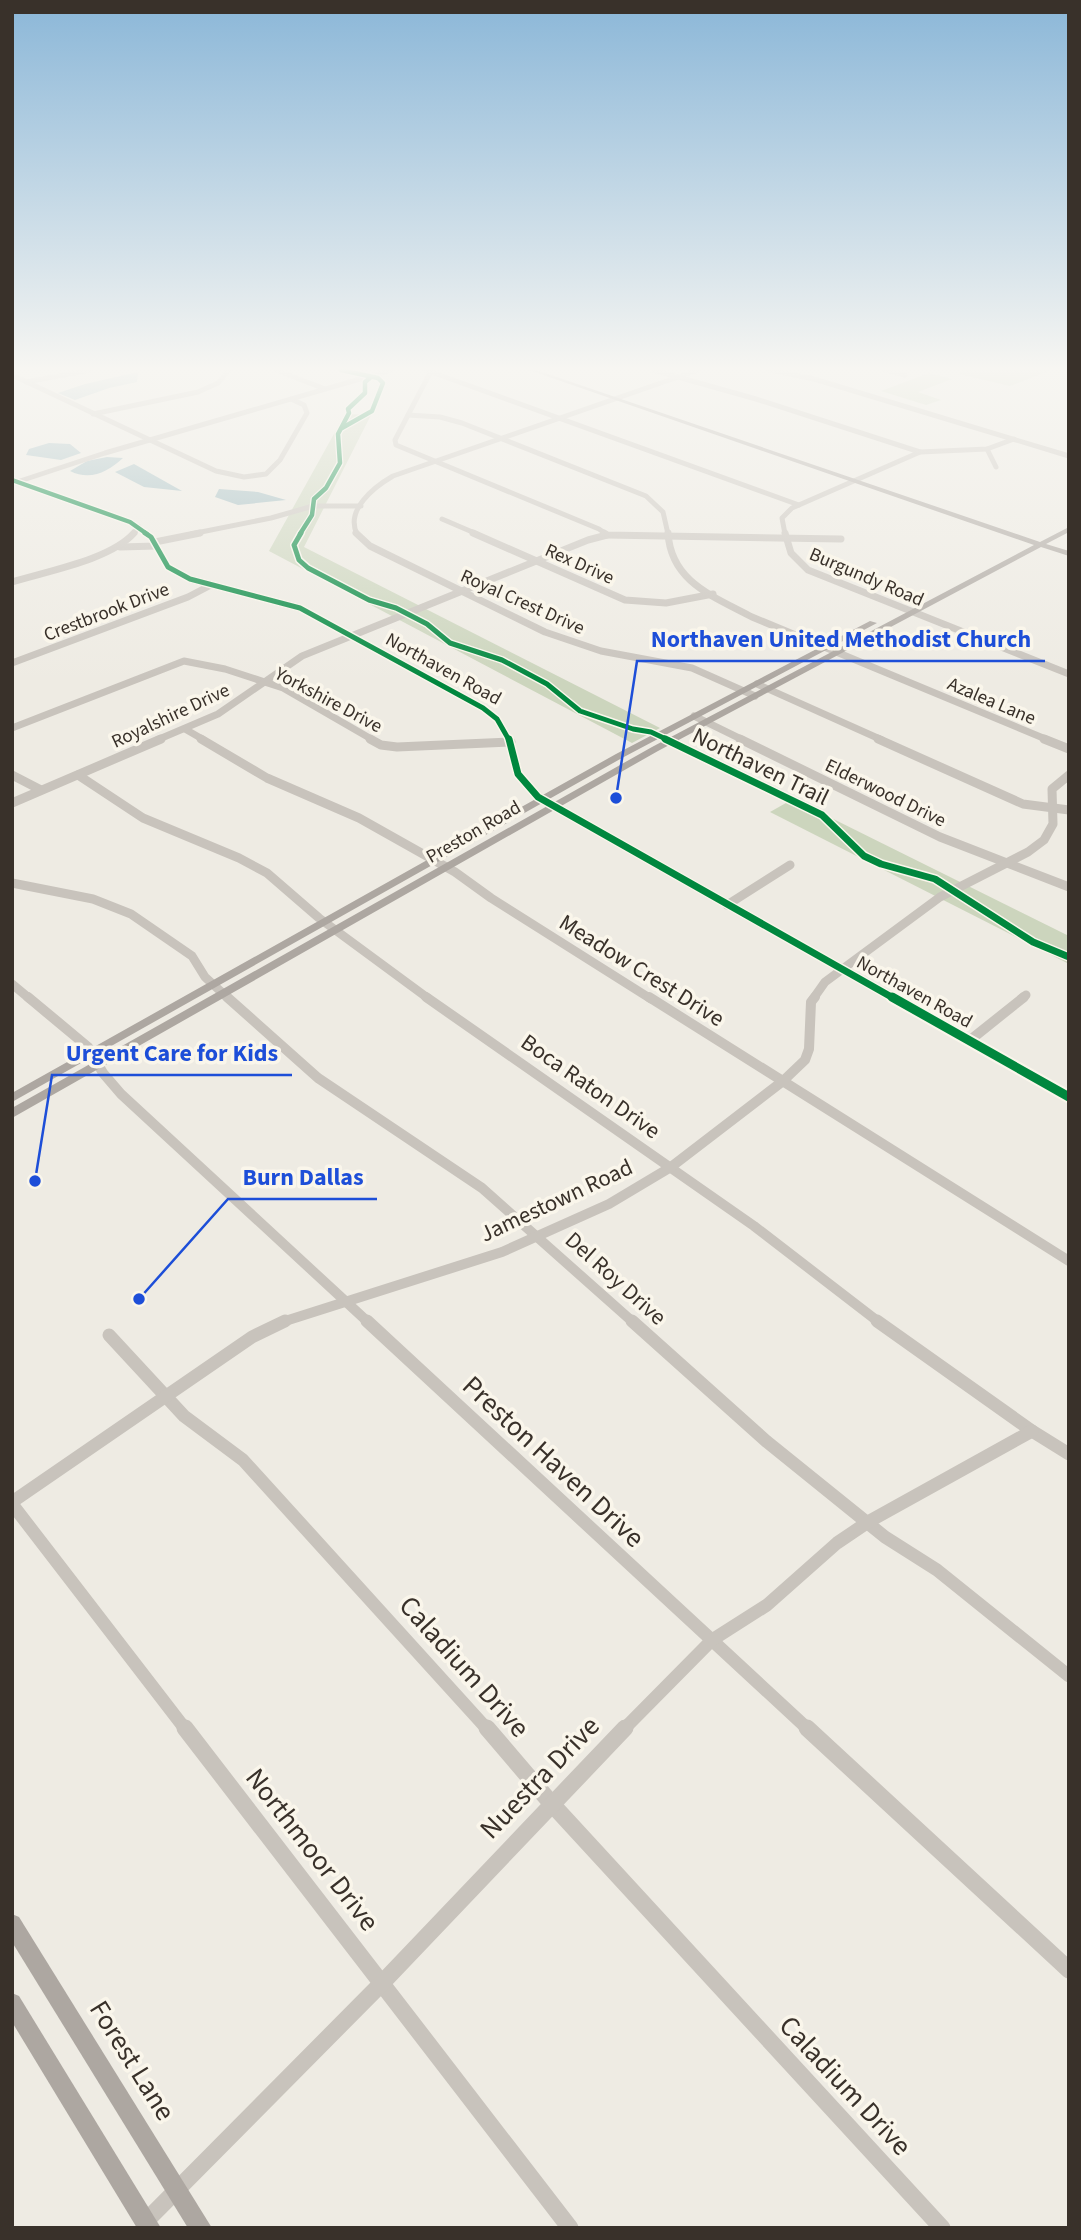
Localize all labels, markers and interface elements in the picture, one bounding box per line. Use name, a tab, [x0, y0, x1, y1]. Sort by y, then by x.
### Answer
street label: Rex Drive	[540, 537, 618, 592]
street label: Burgundy Road	[805, 541, 928, 614]
street label: Royal Crest Drive	[456, 563, 589, 642]
street label: Crestbrook Drive	[40, 576, 173, 649]
callout: Northaven United Methodist Church	[637, 616, 1045, 661]
text: Northaven United Methodist Church	[651, 622, 1031, 657]
street label: Northaven Road	[380, 626, 506, 712]
street label: Yorkshire Drive	[269, 660, 387, 740]
street label: Azalea Lane	[943, 671, 1040, 732]
street label: Royalshire Drive	[107, 677, 234, 756]
street label: Northaven Trail	[687, 719, 835, 814]
street label: Elderwood Drive	[820, 752, 950, 834]
street label: Preston Road	[421, 794, 526, 870]
street label: Meadow Crest Drive	[553, 906, 731, 1035]
street label: Northaven Road	[851, 949, 977, 1035]
street label: Boca Raton Drive	[514, 1026, 667, 1147]
callout: Urgent Care for Kids	[52, 1030, 292, 1075]
text: Urgent Care for Kids	[66, 1036, 278, 1071]
street label: Jamestown Road	[474, 1151, 638, 1250]
callout: Burn Dallas	[228, 1154, 377, 1199]
text: Burn Dallas	[242, 1160, 364, 1195]
street label: Del Roy Drive	[558, 1224, 674, 1333]
street label: Preston Haven Drive	[453, 1367, 653, 1557]
street label: Caladium Drive	[390, 1587, 539, 1746]
street label: Nuestra Drive	[471, 1707, 609, 1848]
street label: Northmoor Drive	[236, 1760, 389, 1940]
street label: Forest Lane	[79, 1993, 185, 2128]
street label: Caladium Drive	[770, 2007, 921, 2165]

